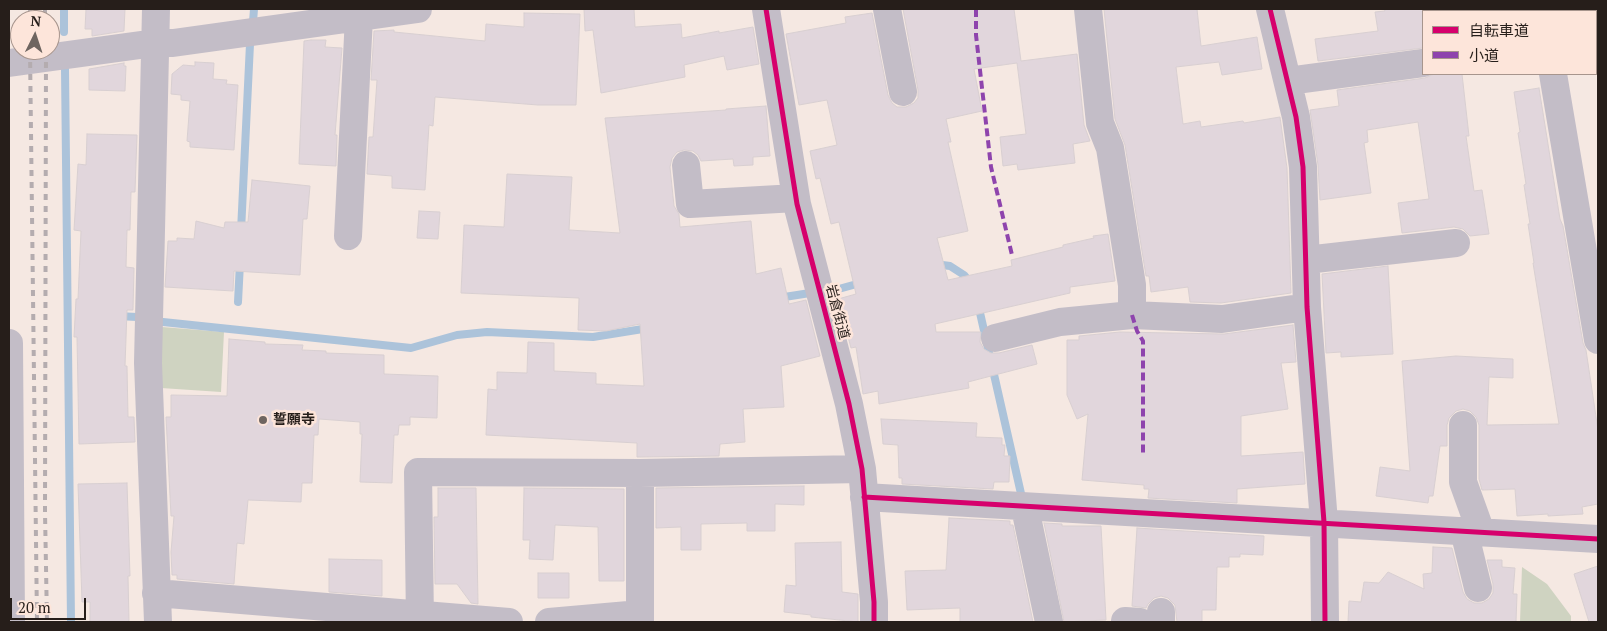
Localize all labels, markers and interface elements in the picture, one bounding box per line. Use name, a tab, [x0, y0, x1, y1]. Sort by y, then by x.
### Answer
north arrow	[10, 10, 60, 60]
legend	[1422, 10, 1597, 75]
text: N	[30, 11, 42, 30]
text: 自転車道	[1469, 20, 1529, 40]
text: 小道	[1469, 45, 1499, 65]
street label: 岩倉街道	[822, 283, 852, 341]
place label: 誓願寺	[273, 412, 315, 428]
marker: 誓願寺	[257, 414, 269, 426]
scale bar	[12, 588, 89, 620]
text: 20 m	[18, 597, 51, 617]

